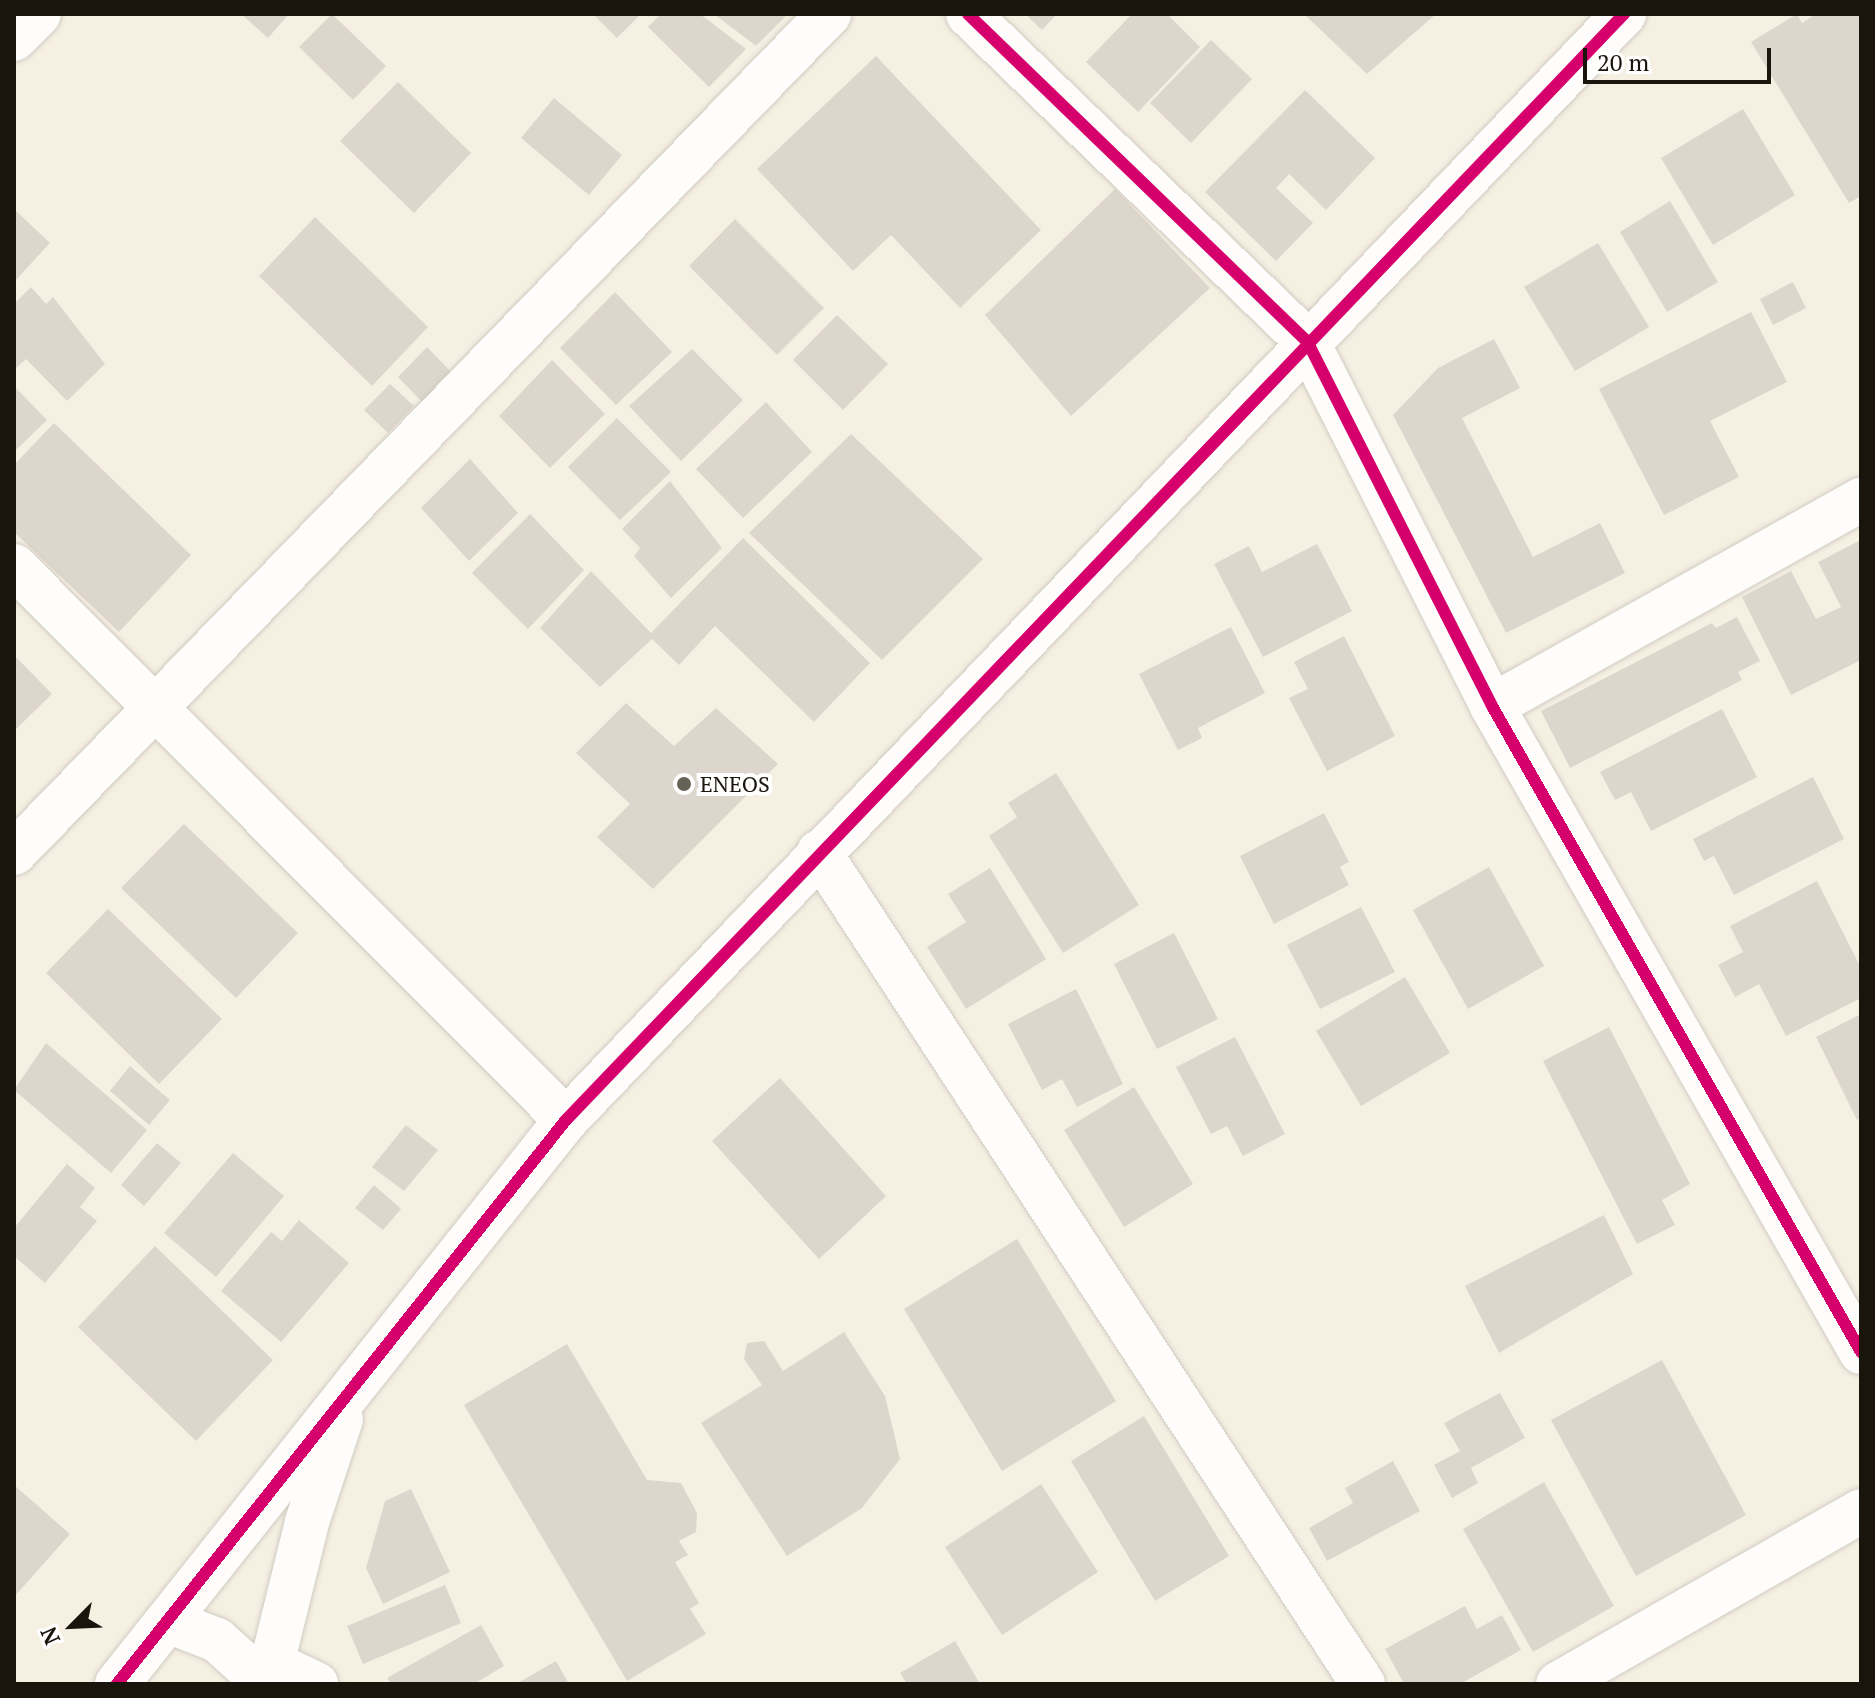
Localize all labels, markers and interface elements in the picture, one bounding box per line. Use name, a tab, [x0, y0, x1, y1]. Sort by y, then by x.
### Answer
scale bar	[1587, 32, 1775, 82]
text: 20 m	[1597, 46, 1649, 78]
place label: ENEOS	[700, 771, 770, 797]
marker: ENEOS	[675, 775, 693, 793]
north arrow	[32, 1586, 112, 1666]
text: N	[33, 1622, 66, 1649]

